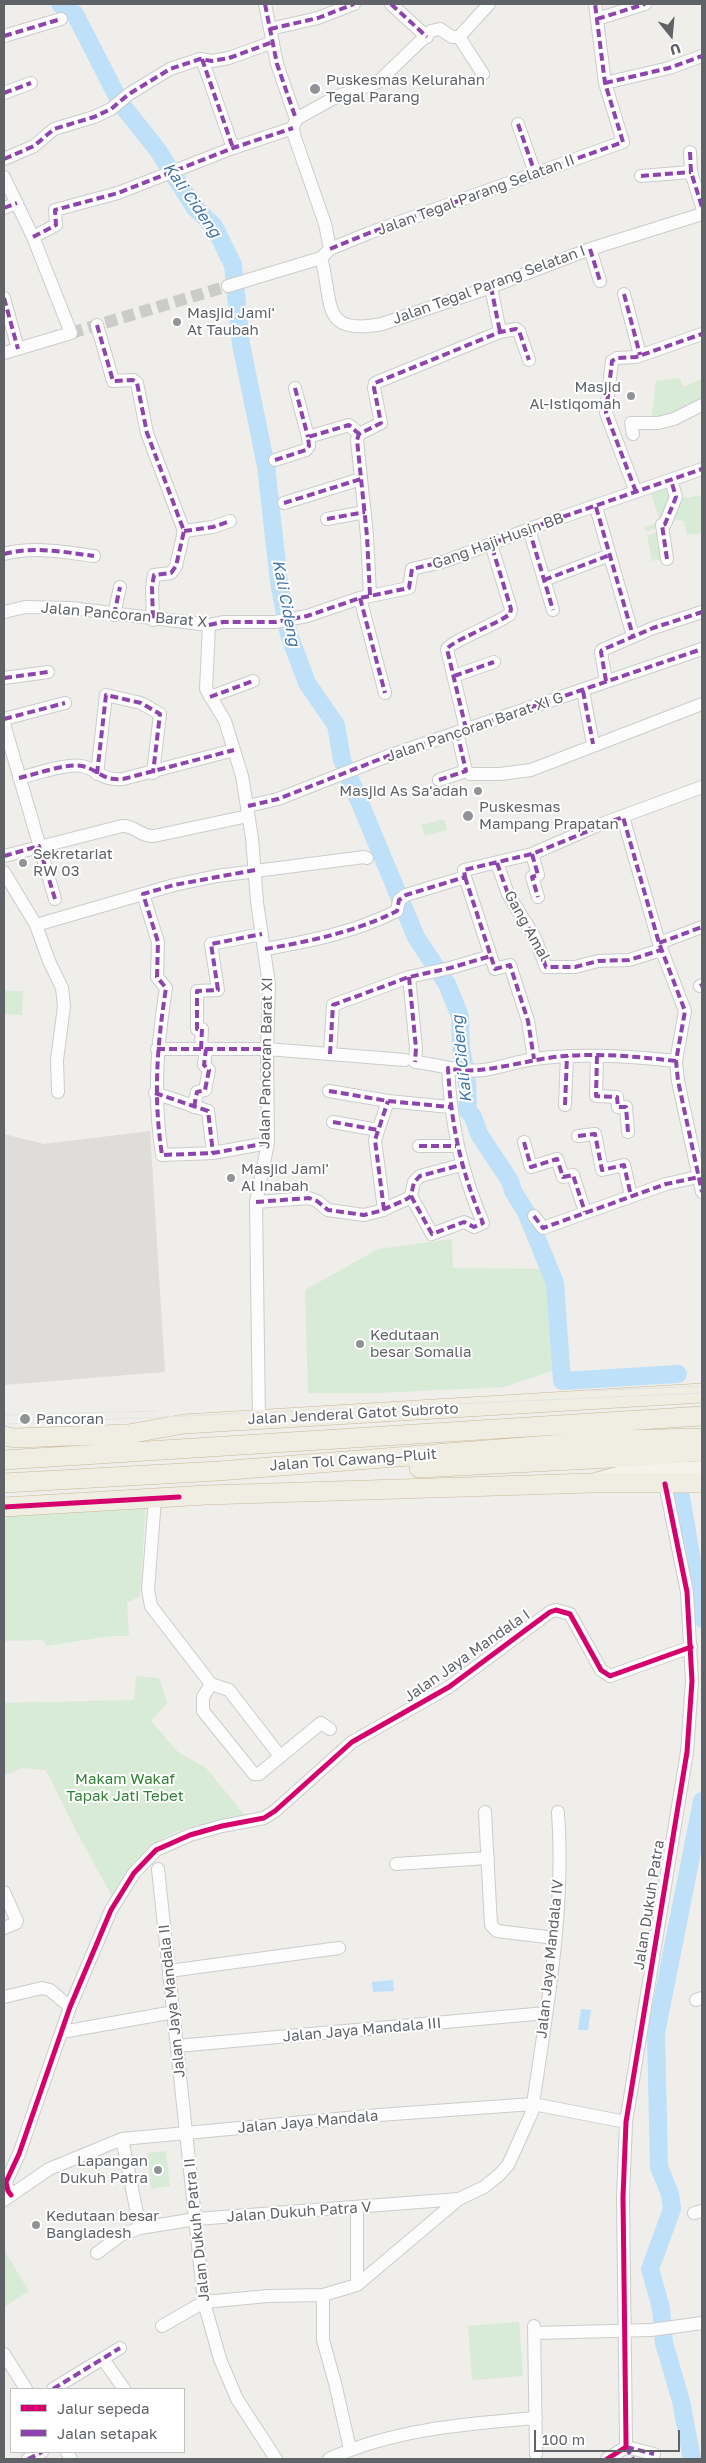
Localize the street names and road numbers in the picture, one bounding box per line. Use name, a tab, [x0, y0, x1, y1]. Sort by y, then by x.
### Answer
street label: Jalan Tegal Parang Selatan II	[375, 151, 577, 239]
street label: Jalan Tegal Parang Selatan I	[390, 242, 588, 328]
street label: Gang Haji Husin BB	[430, 509, 566, 573]
street label: Jalan Pancoran Barat X	[40, 599, 208, 631]
street label: Jalan Pancoran Barat XI G	[384, 688, 566, 766]
street label: Gang Amal	[500, 888, 554, 964]
street label: Jalan Pancoran Barat XI	[256, 977, 276, 1149]
street label: Jalan Jenderal Gatot Subroto	[247, 1399, 459, 1429]
street label: Jalan Tol Cawang–Pluit	[269, 1445, 437, 1475]
street label: Jalan Jaya Mandala I	[400, 1606, 534, 1706]
street label: Jalan Dukuh Patra	[630, 1839, 668, 1971]
street label: Jalan Jaya Mandala IV	[533, 1879, 567, 2039]
street label: Jalan Jaya Mandala II	[155, 1923, 189, 2079]
street label: Jalan Jaya Mandala III	[282, 2014, 442, 2046]
street label: Jalan Jaya Mandala	[237, 2107, 379, 2137]
street label: Jalan Dukuh Patra II	[180, 2157, 214, 2303]
street label: Jalan Dukuh Patra V	[226, 2198, 372, 2226]

